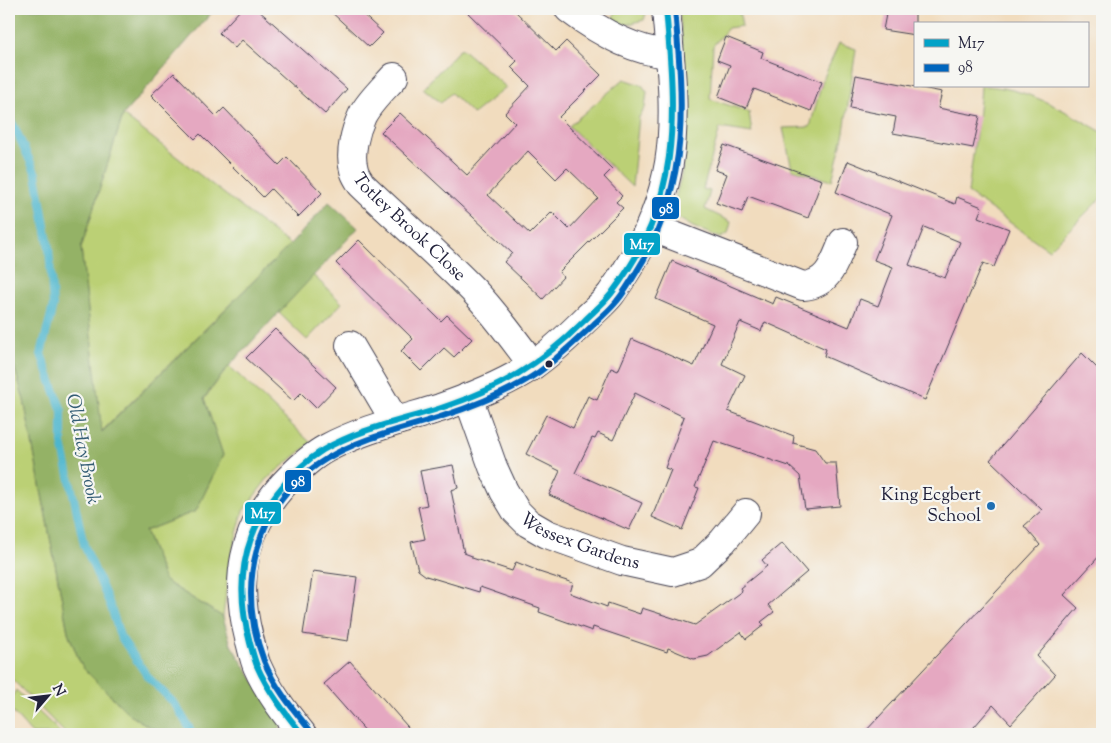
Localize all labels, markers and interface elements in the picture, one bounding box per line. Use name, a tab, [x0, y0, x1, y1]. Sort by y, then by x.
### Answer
legend	[914, 22, 1088, 88]
text: M17	[958, 34, 985, 55]
text: 98	[958, 58, 973, 79]
street label: Totley Brook Close	[345, 168, 471, 288]
line badge: 98	[651, 196, 680, 220]
text: 98	[659, 200, 673, 220]
line badge: M17	[623, 232, 661, 256]
text: M17	[630, 236, 655, 256]
unlabelled marker	[544, 359, 554, 369]
water label: Old Hay Brook	[58, 391, 106, 507]
line badge: 98	[284, 469, 312, 493]
text: 98	[291, 473, 305, 493]
place label: King Ecgbert School	[881, 483, 981, 530]
marker: King Ecgbert School	[985, 500, 997, 512]
line badge: M17	[244, 501, 282, 525]
text: M17	[251, 505, 276, 525]
street label: Wessex Gardens	[512, 507, 642, 577]
north arrow	[22, 670, 72, 720]
text: N	[46, 681, 69, 700]

